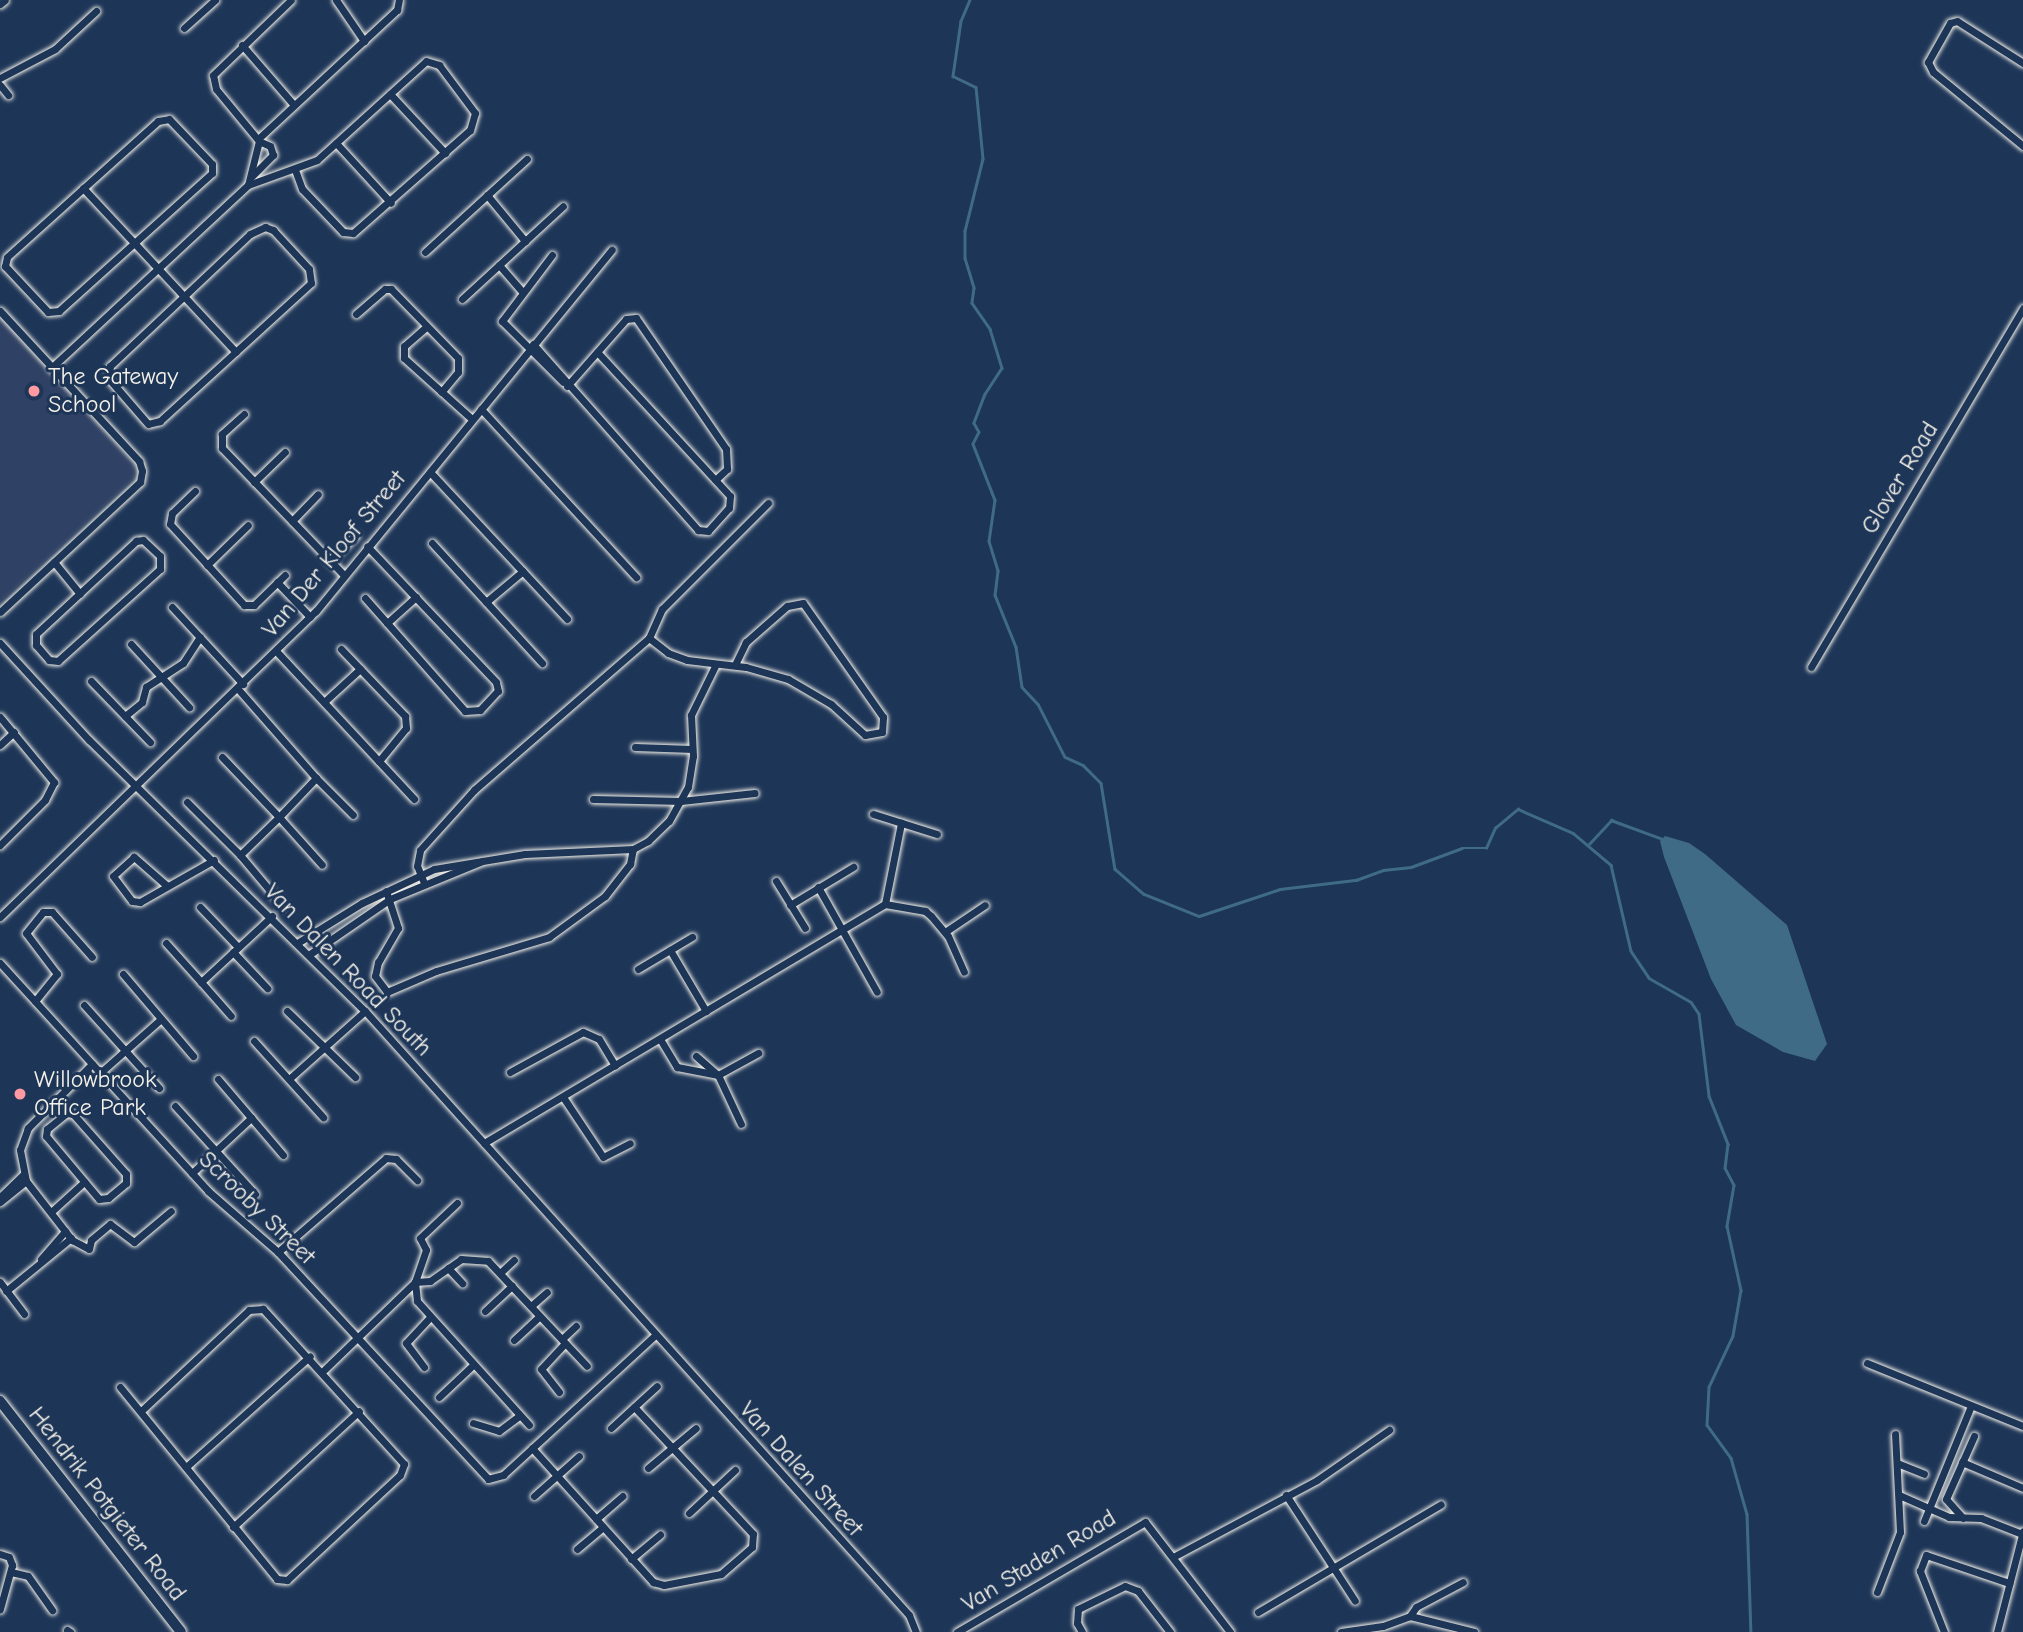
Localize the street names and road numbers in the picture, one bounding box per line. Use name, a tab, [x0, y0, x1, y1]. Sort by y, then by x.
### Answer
street label: Glover Road	[1855, 417, 1945, 539]
street label: Van Der Kloof Street	[256, 465, 412, 643]
street label: Van Dalen Road South	[258, 878, 438, 1062]
street label: Scrooby Street	[193, 1145, 321, 1271]
street label: Van Dalen Street	[733, 1396, 869, 1542]
street label: Hendrik Potgieter Road	[22, 1401, 192, 1607]
street label: Van Staden Road	[957, 1504, 1121, 1618]

